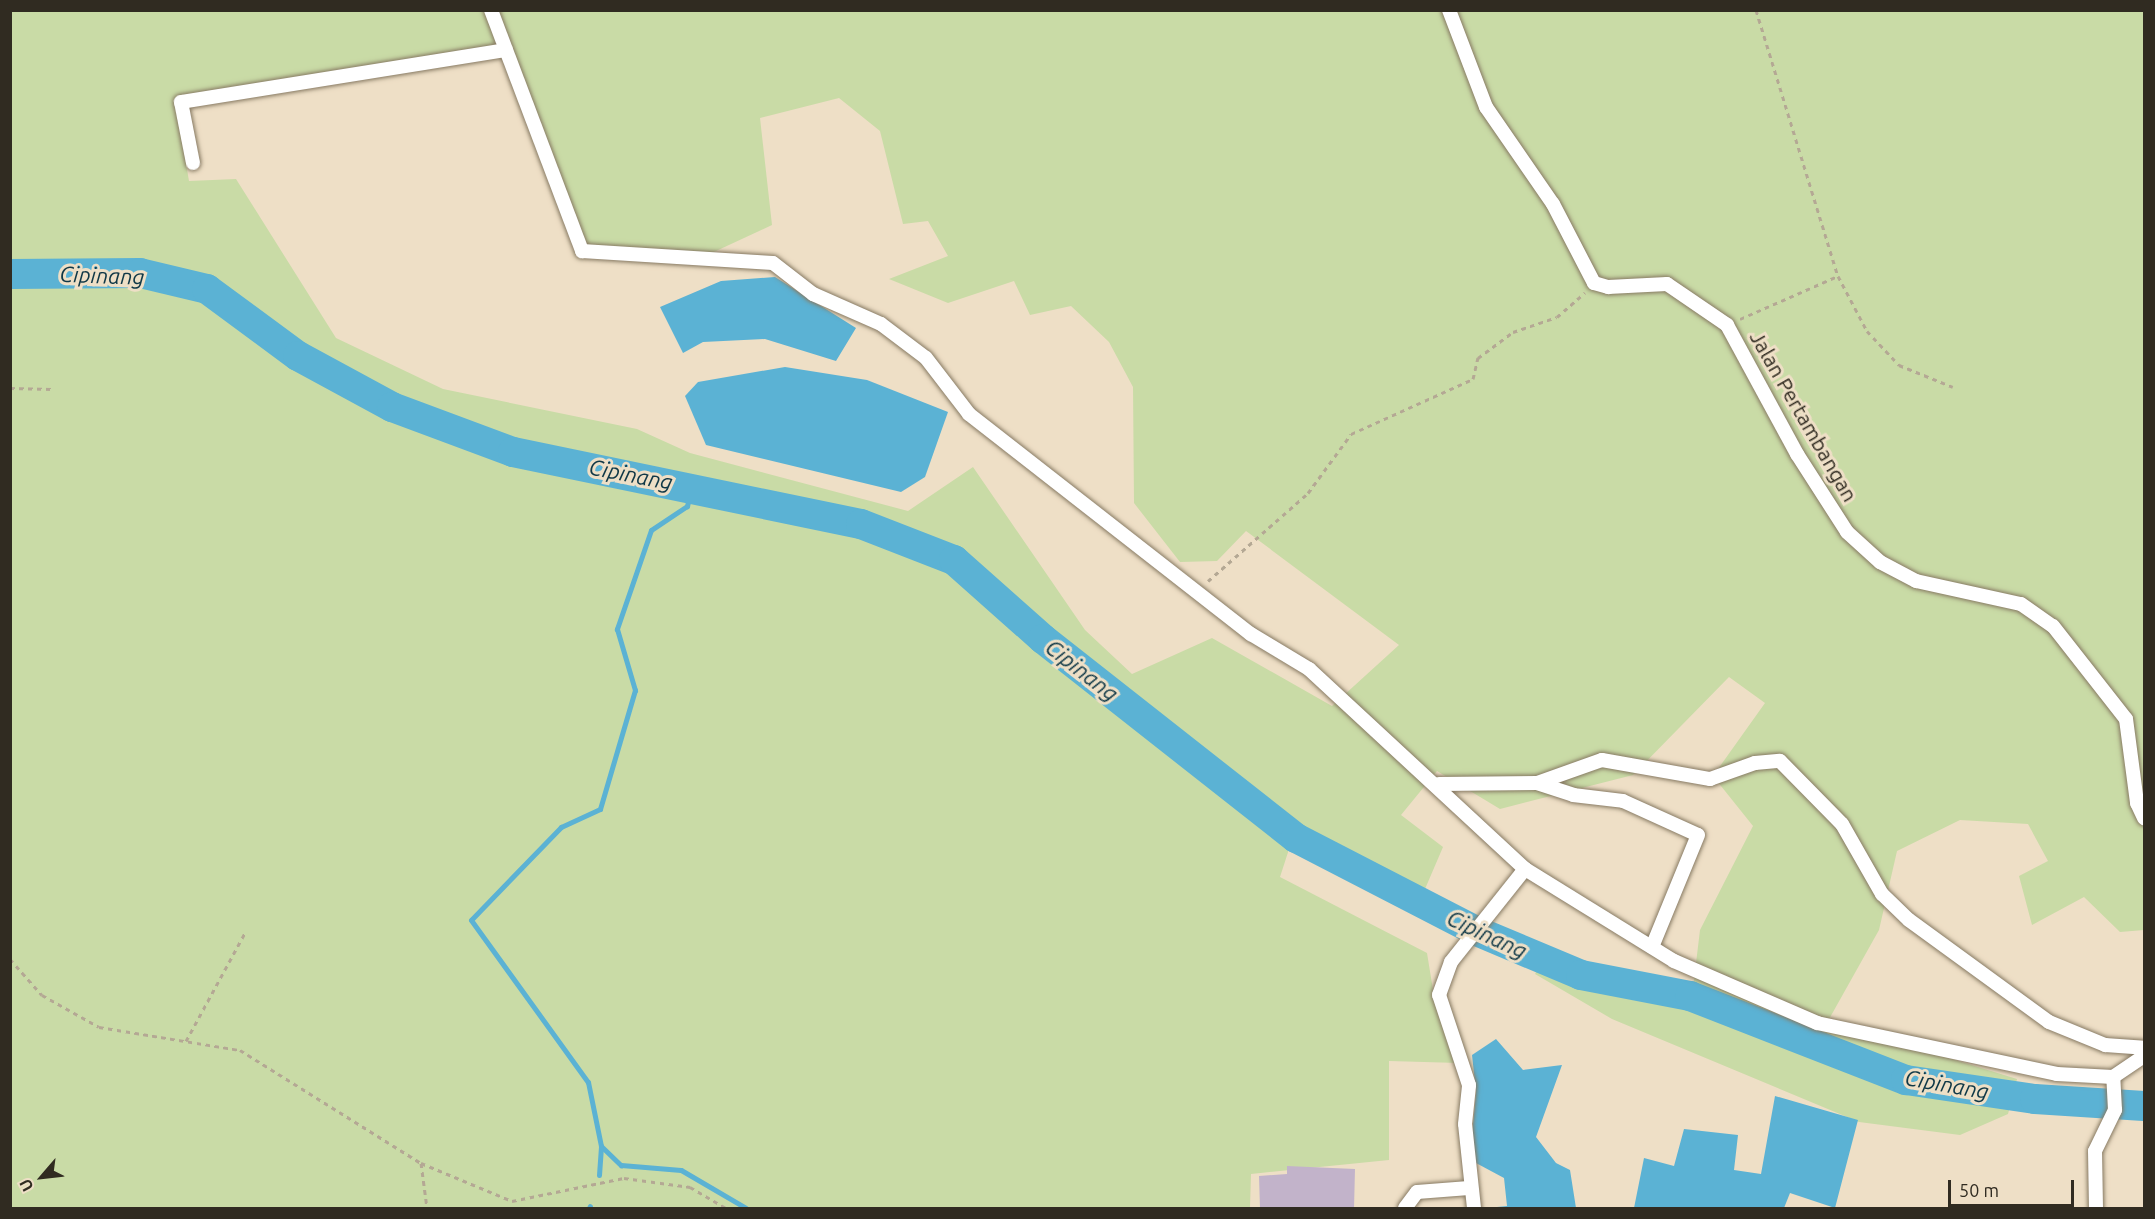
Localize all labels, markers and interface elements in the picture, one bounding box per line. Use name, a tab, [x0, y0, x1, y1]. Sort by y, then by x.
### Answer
water label: Cipinang	[59, 260, 145, 290]
street label: Jalan Pertambangan	[1745, 326, 1863, 506]
water label: Cipinang	[587, 453, 675, 495]
water label: Cipinang	[1040, 633, 1124, 707]
water label: Cipinang	[1443, 904, 1531, 964]
water label: Cipinang	[1903, 1064, 1991, 1104]
north arrow	[12, 1147, 72, 1207]
scale bar	[1951, 1168, 2077, 1206]
text: U	[16, 1176, 37, 1195]
text: 50 m	[1959, 1180, 1999, 1200]

